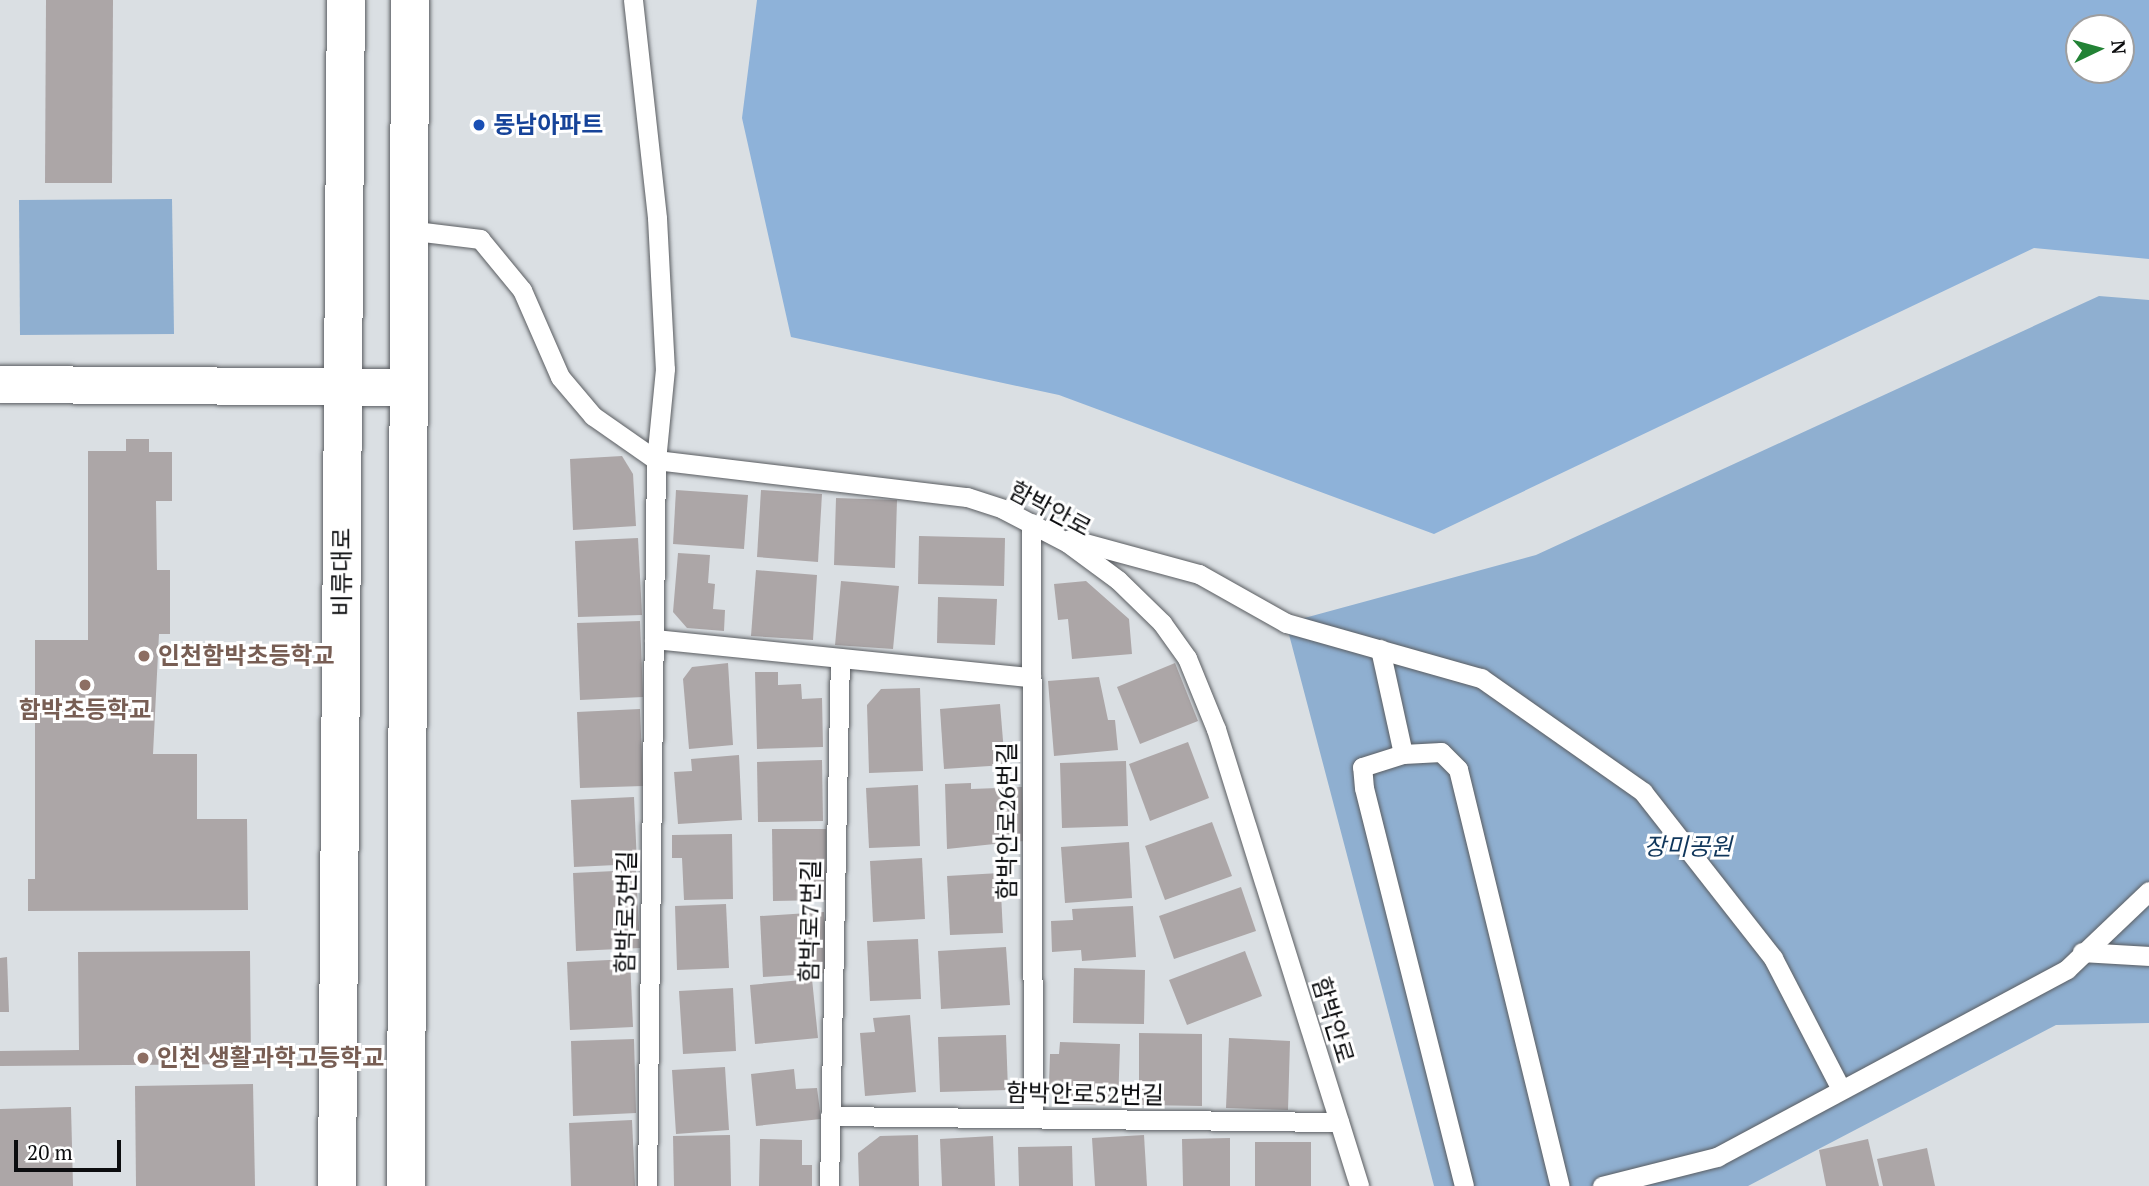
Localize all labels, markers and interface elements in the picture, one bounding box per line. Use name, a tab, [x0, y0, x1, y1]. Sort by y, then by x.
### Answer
north arrow	[2065, 14, 2135, 84]
text: N	[2106, 39, 2133, 56]
place label: 동남아파트	[493, 111, 603, 139]
marker: 동남아파트	[471, 117, 487, 133]
street label: 함박안로	[1004, 476, 1096, 542]
street label: 비류대로	[328, 528, 356, 616]
place label: 인천함박초등학교	[158, 642, 335, 670]
marker: 인천함박초등학교	[136, 648, 152, 664]
marker: 함박초등학교	[77, 677, 93, 693]
place label: 함박초등학교	[19, 696, 151, 724]
street label: 함박안로26번길	[993, 742, 1021, 900]
park label: 장미공원	[1644, 833, 1732, 861]
street label: 함박로3번길	[611, 850, 641, 974]
street label: 함박로7번길	[795, 859, 825, 983]
street label: 함박안로	[1306, 974, 1360, 1066]
place label: 인천 생활과학고등학교	[157, 1044, 384, 1072]
marker: 인천 생활과학고등학교	[135, 1050, 151, 1066]
street label: 함박안로52번길	[1006, 1078, 1164, 1110]
scale bar	[18, 1126, 124, 1170]
text: 20 m	[27, 1138, 73, 1166]

